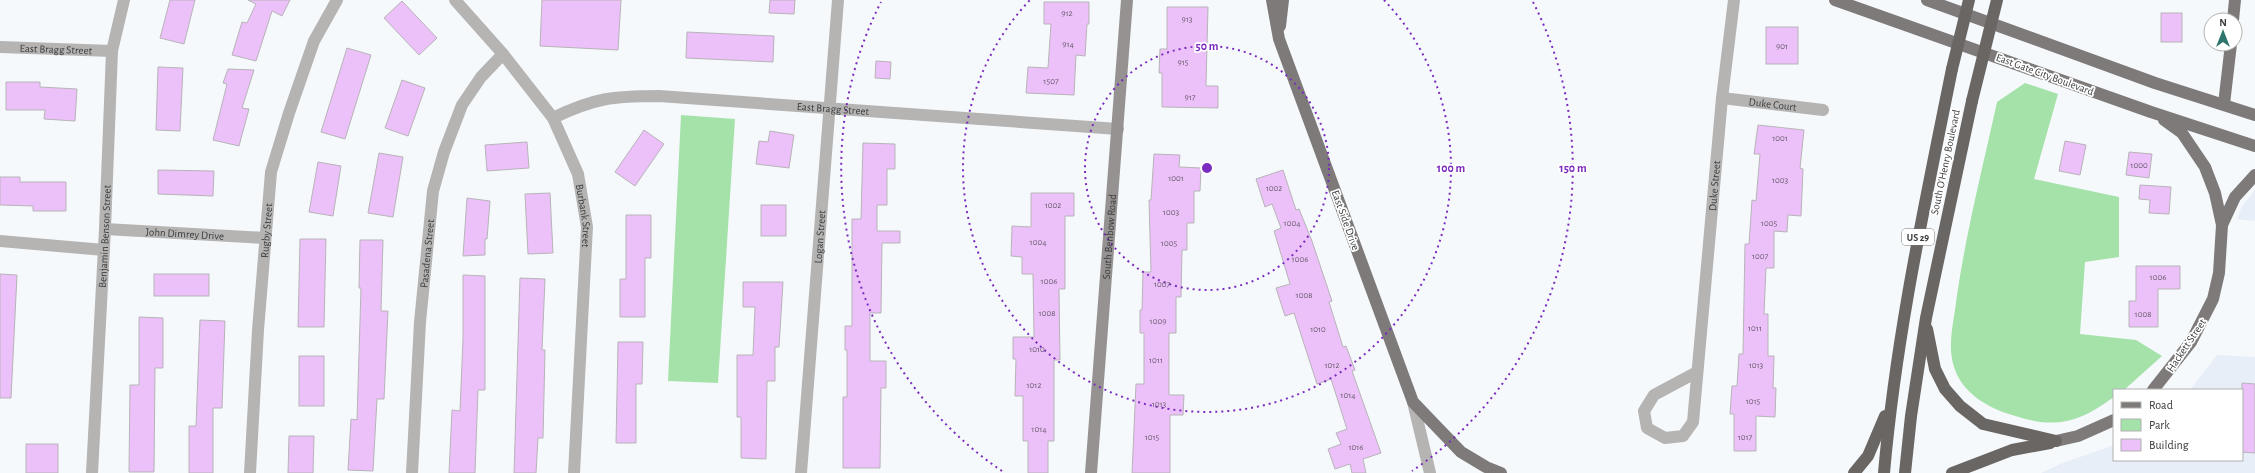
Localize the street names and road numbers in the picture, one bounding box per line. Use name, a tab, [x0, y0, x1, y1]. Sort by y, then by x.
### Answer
street label: East Bragg Street	[20, 43, 93, 56]
street label: East Gate City Boulevard	[1995, 52, 2095, 97]
street label: Duke Court	[1748, 96, 1798, 113]
street label: East Bragg Street	[796, 101, 870, 117]
street label: South O'Henry Boulevard	[1929, 108, 1962, 216]
street label: Duke Street	[1707, 160, 1722, 211]
street label: Burbank Street	[574, 183, 592, 248]
street label: Benjamin Benson Street	[97, 184, 113, 288]
street label: East Side Drive	[1330, 189, 1361, 252]
street label: South Benbow Road	[1101, 193, 1118, 280]
street label: Rugby Street	[259, 202, 274, 258]
street label: Logan Street	[812, 209, 828, 264]
street label: Pasadena Street	[418, 218, 436, 288]
street label: John Dimrey Drive	[145, 226, 224, 242]
road number: US 29	[1902, 229, 1934, 245]
street label: Hackett Street	[2165, 316, 2208, 374]

